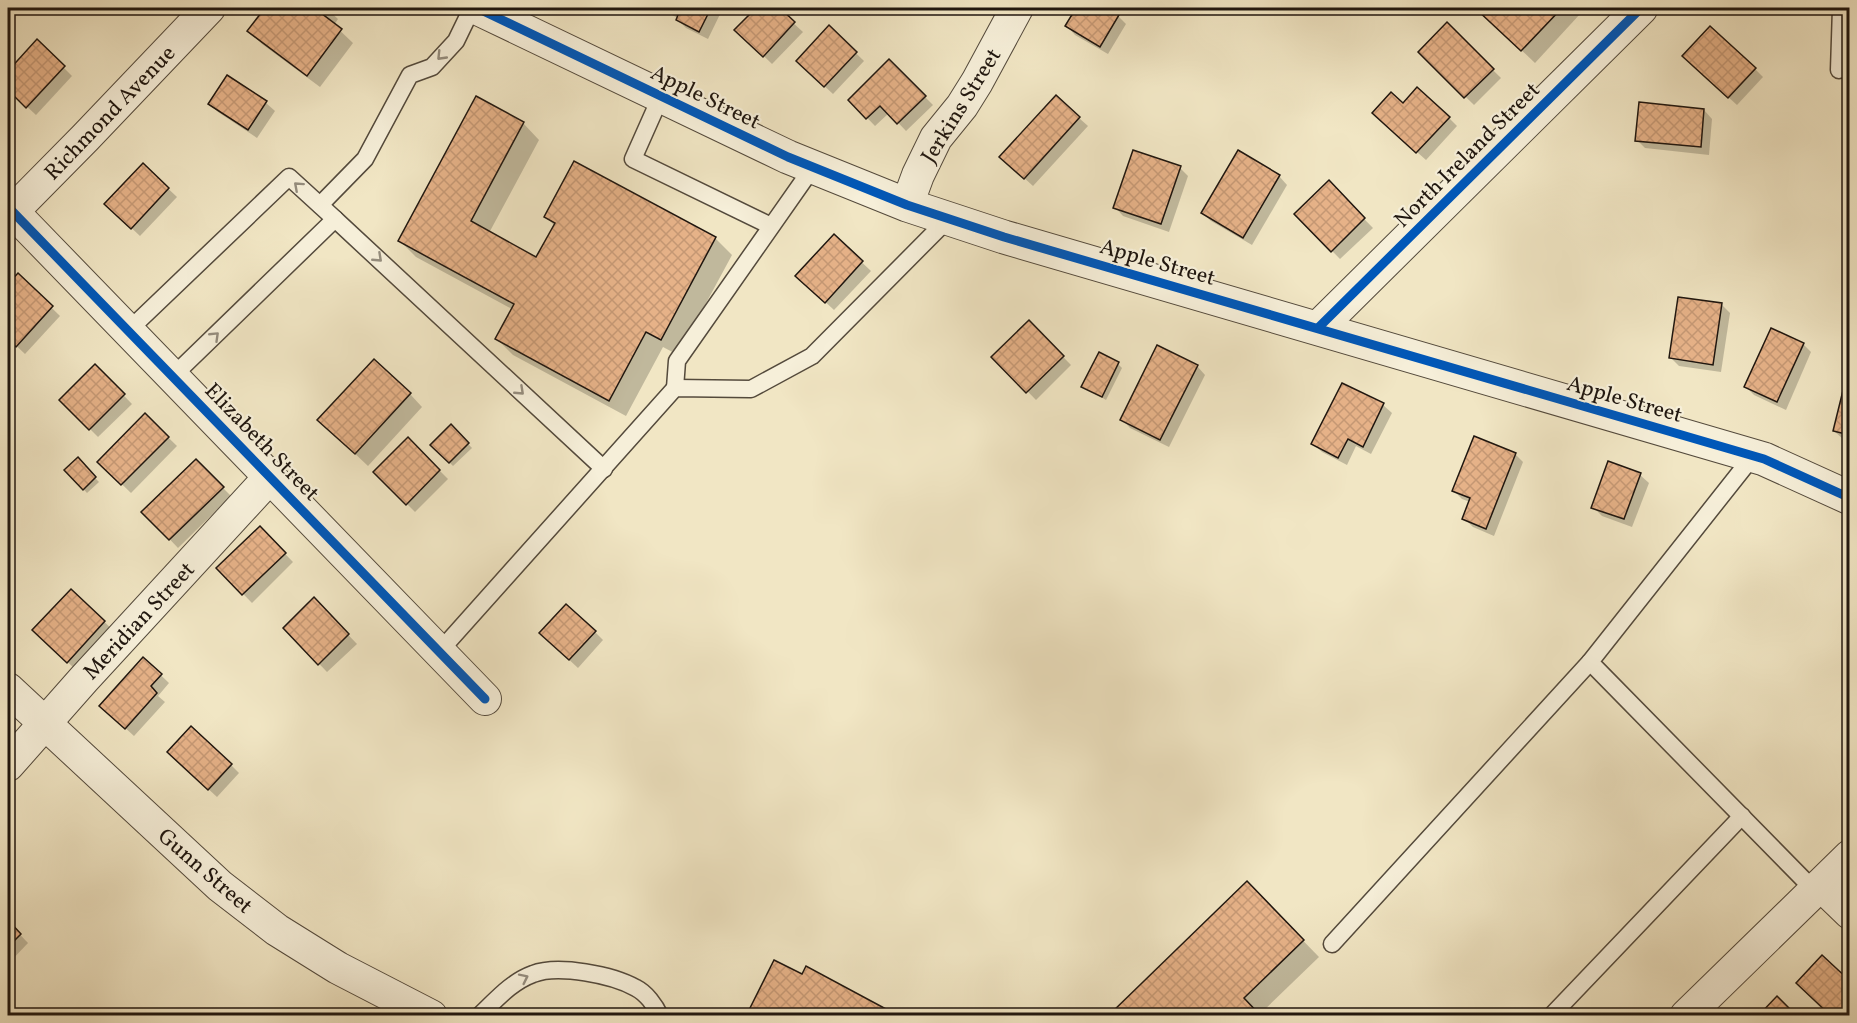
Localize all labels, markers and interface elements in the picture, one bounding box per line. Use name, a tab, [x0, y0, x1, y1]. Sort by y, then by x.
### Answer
street label: Richmond Avenue	[38, 39, 183, 188]
street label: Jerkins Street	[915, 43, 1010, 170]
one-way arrow	[438, 49, 449, 60]
street label: Apple Street	[645, 58, 765, 138]
street label: North Ireland Street	[1388, 76, 1548, 236]
one-way arrow	[295, 182, 305, 193]
street label: Apple Street	[1096, 232, 1219, 295]
one-way arrow	[370, 251, 381, 262]
one-way arrow	[208, 332, 219, 343]
street label: Apple Street	[1563, 369, 1686, 432]
street label: Elizabeth Street	[197, 377, 326, 509]
one-way arrow	[514, 384, 524, 395]
street label: Meridian Street	[77, 556, 203, 688]
street label: Gunn Street	[150, 822, 259, 922]
one-way arrow	[517, 974, 528, 986]

